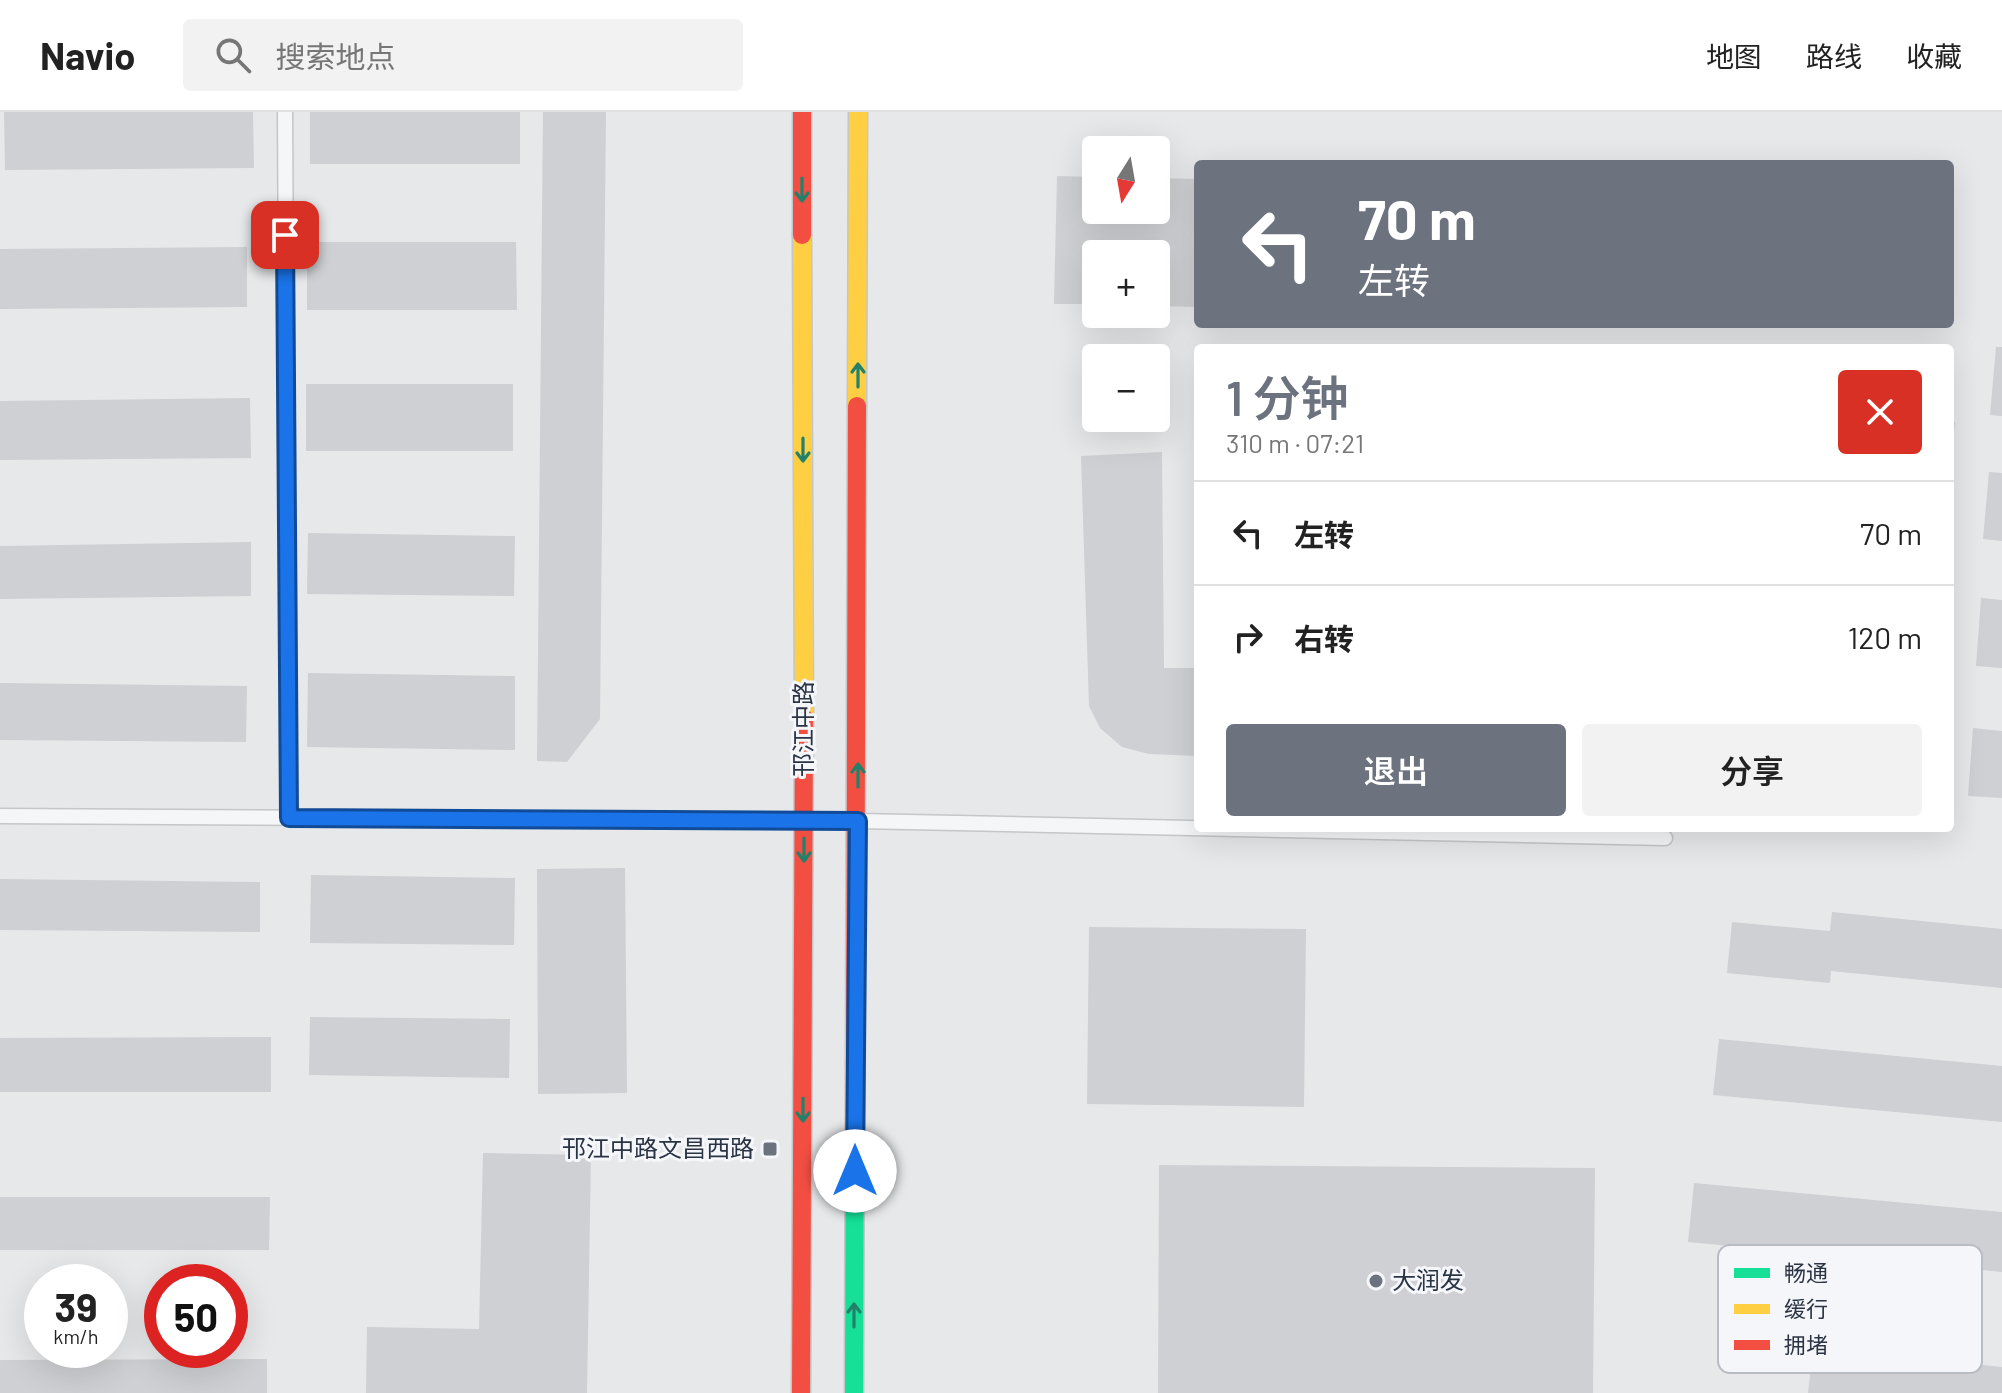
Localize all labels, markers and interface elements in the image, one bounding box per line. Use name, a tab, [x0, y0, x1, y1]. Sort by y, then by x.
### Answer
search box	[183, 19, 743, 91]
text: Navio	[40, 32, 135, 78]
icon: search	[211, 33, 255, 77]
text: 搜索地点	[275, 38, 395, 74]
text: 地图	[1706, 39, 1762, 73]
text: 路线	[1806, 39, 1862, 73]
text: 收藏	[1906, 39, 1962, 73]
north arrow	[1082, 136, 1170, 224]
map controls	[1082, 136, 1170, 432]
one-way arrow	[794, 176, 810, 203]
text: 70 m	[1358, 184, 1476, 251]
icon: left	[1226, 192, 1330, 296]
pin	[251, 201, 319, 269]
icon: arrive	[263, 213, 307, 257]
button: +	[1082, 240, 1170, 328]
text: 左转	[1358, 258, 1430, 301]
button: −	[1082, 344, 1170, 432]
one-way arrow	[850, 362, 866, 389]
text: 1 分钟	[1226, 368, 1349, 426]
button: close	[1838, 370, 1922, 454]
text: 310 m · 07:21	[1226, 427, 1364, 458]
one-way arrow	[795, 436, 811, 463]
icon: left	[1226, 511, 1270, 555]
text: 70 m	[1860, 515, 1922, 551]
text: 左转	[1294, 516, 1354, 552]
icon: right	[1226, 615, 1270, 659]
text: 120 m	[1848, 619, 1922, 655]
text: 右转	[1294, 620, 1354, 656]
street label: 邗江中路	[788, 681, 817, 777]
button: 退出	[1226, 724, 1566, 816]
button: 分享	[1582, 724, 1922, 816]
one-way arrow	[850, 762, 866, 789]
one-way arrow	[796, 836, 812, 863]
one-way arrow	[795, 1096, 811, 1123]
position arrow	[813, 1129, 897, 1213]
place label: 邗江中路文昌西路	[562, 1133, 754, 1162]
marker: 邗江中路文昌西路	[761, 1140, 779, 1158]
legend	[1718, 1245, 1982, 1373]
text: 畅通	[1784, 1259, 1828, 1285]
speed limit sign: 50	[144, 1264, 248, 1368]
place label: 大润发	[1392, 1265, 1464, 1294]
marker: 大润发	[1367, 1272, 1385, 1290]
text: 39	[55, 1282, 97, 1330]
text: 缓行	[1784, 1295, 1828, 1321]
one-way arrow	[847, 1302, 862, 1329]
text: km/h	[53, 1324, 99, 1348]
text: 拥堵	[1784, 1331, 1828, 1357]

